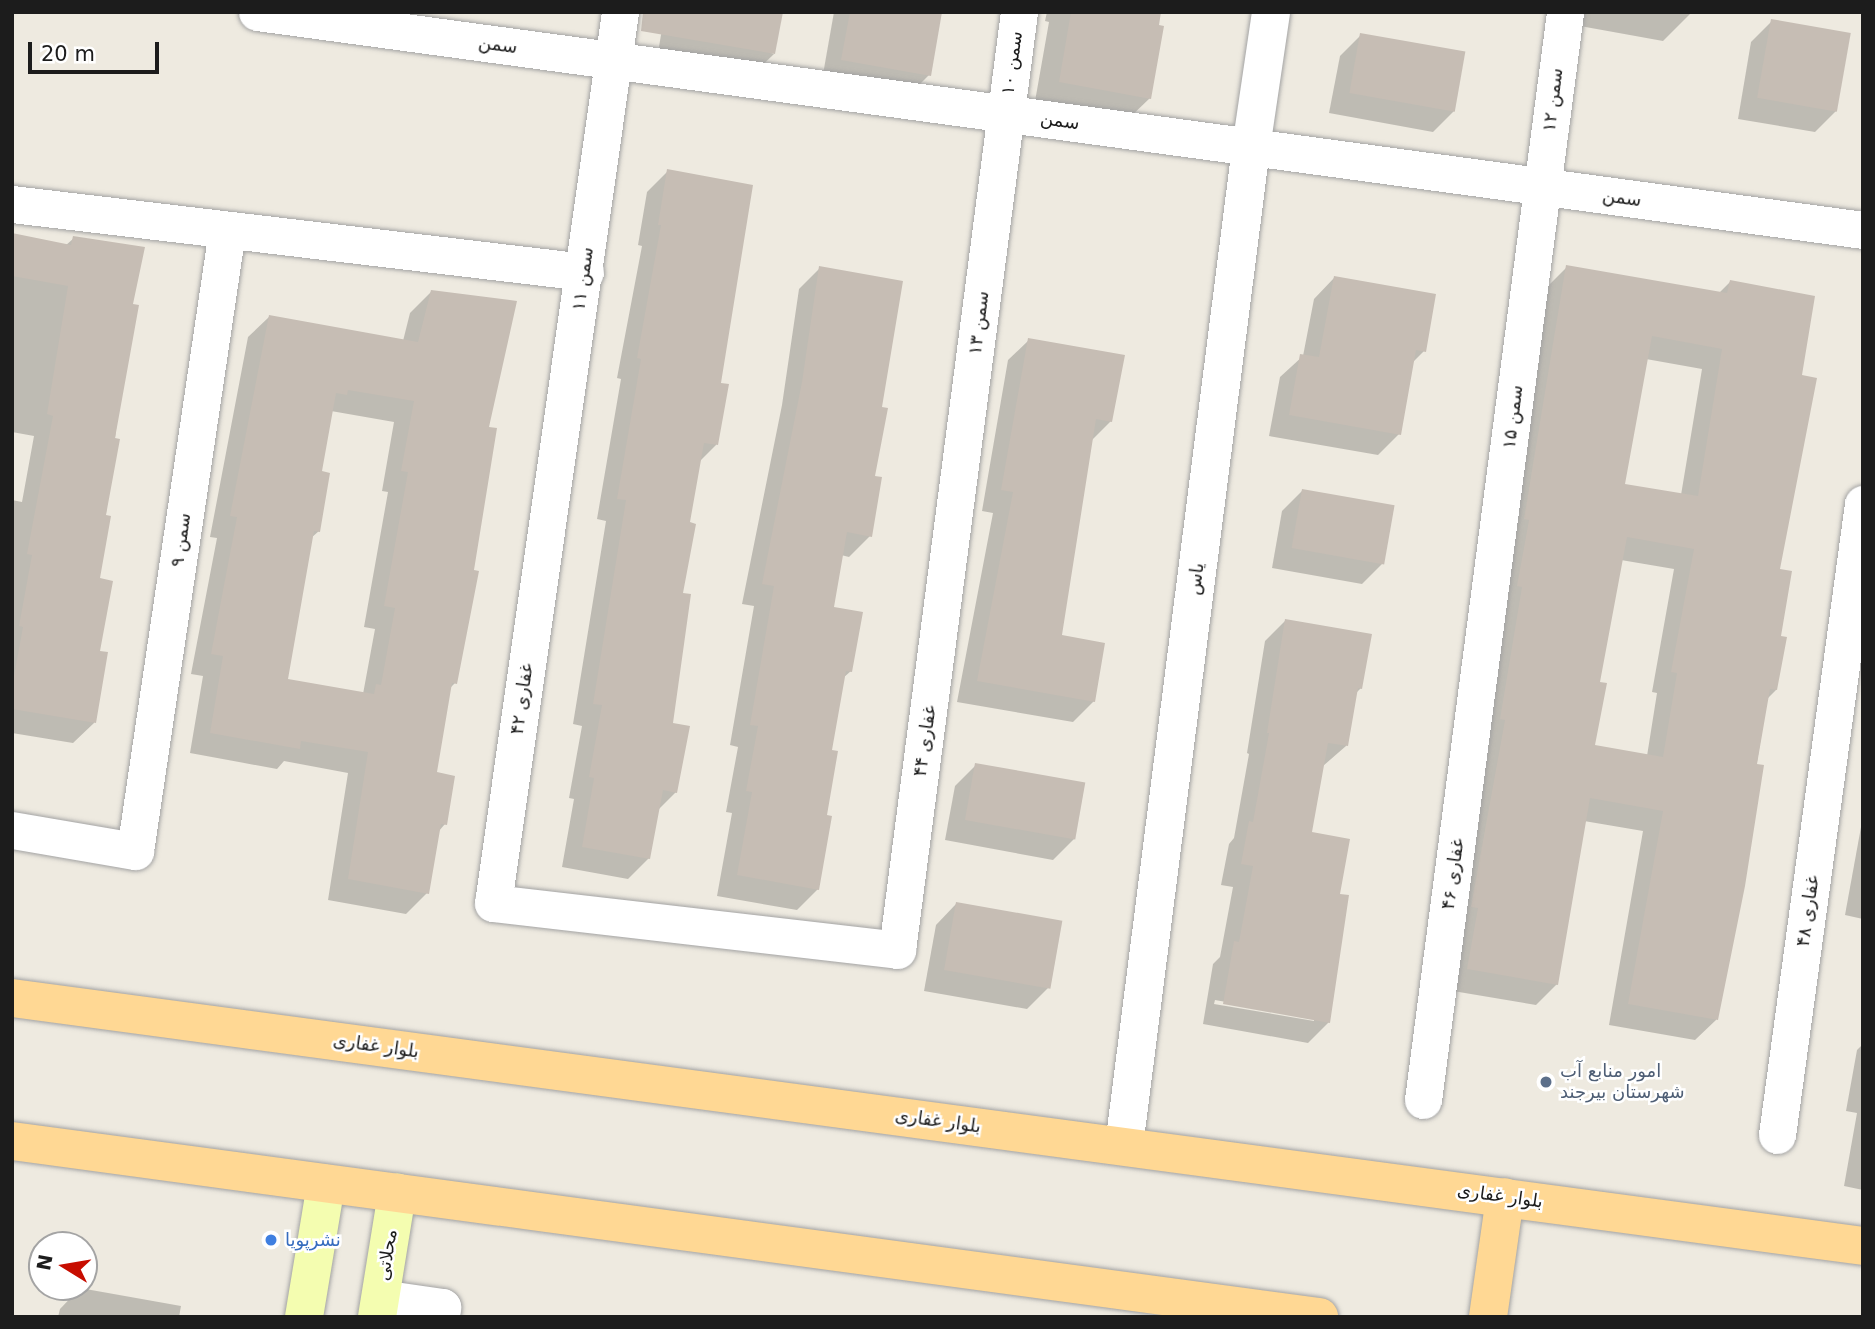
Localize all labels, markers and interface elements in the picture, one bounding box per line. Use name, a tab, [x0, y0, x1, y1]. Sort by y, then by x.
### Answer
scale bar	[32, 28, 163, 72]
street label: سمن ۱۰	[997, 30, 1027, 96]
street label: سمن	[477, 32, 519, 58]
text: 20 m	[41, 42, 95, 66]
street label: سمن ۱۲	[1538, 67, 1568, 133]
street label: سمن	[1039, 108, 1081, 134]
street label: سمن	[1601, 185, 1643, 211]
street label: سمن ۱۱	[568, 246, 598, 312]
street label: سمن ۱۳	[964, 290, 994, 356]
street label: سمن ۱۵	[1498, 384, 1528, 450]
street label: سمن ۹	[167, 511, 195, 569]
street label: یاس	[1183, 562, 1209, 596]
street label: غفاری ۴۲	[506, 662, 538, 736]
street label: غفاری ۴۴	[909, 704, 941, 778]
street label: غفاری ۴۶	[1437, 837, 1469, 911]
street label: غفاری ۴۸	[1792, 874, 1824, 948]
street label: بلوار غفاری	[332, 1029, 420, 1063]
place label: امور منابع آب شهرستان بیرجند	[1560, 1061, 1685, 1104]
marker: امور منابع آب شهرستان بیرجند	[1538, 1074, 1554, 1090]
street label: بلوار غفاری	[894, 1104, 982, 1138]
street label: بلوار غفاری	[1456, 1179, 1544, 1213]
street label: محلاتی	[372, 1228, 402, 1282]
place label: نشرپویا	[285, 1229, 341, 1251]
north arrow	[28, 1231, 98, 1301]
marker: نشرپویا	[263, 1232, 279, 1248]
text: N	[32, 1252, 57, 1272]

